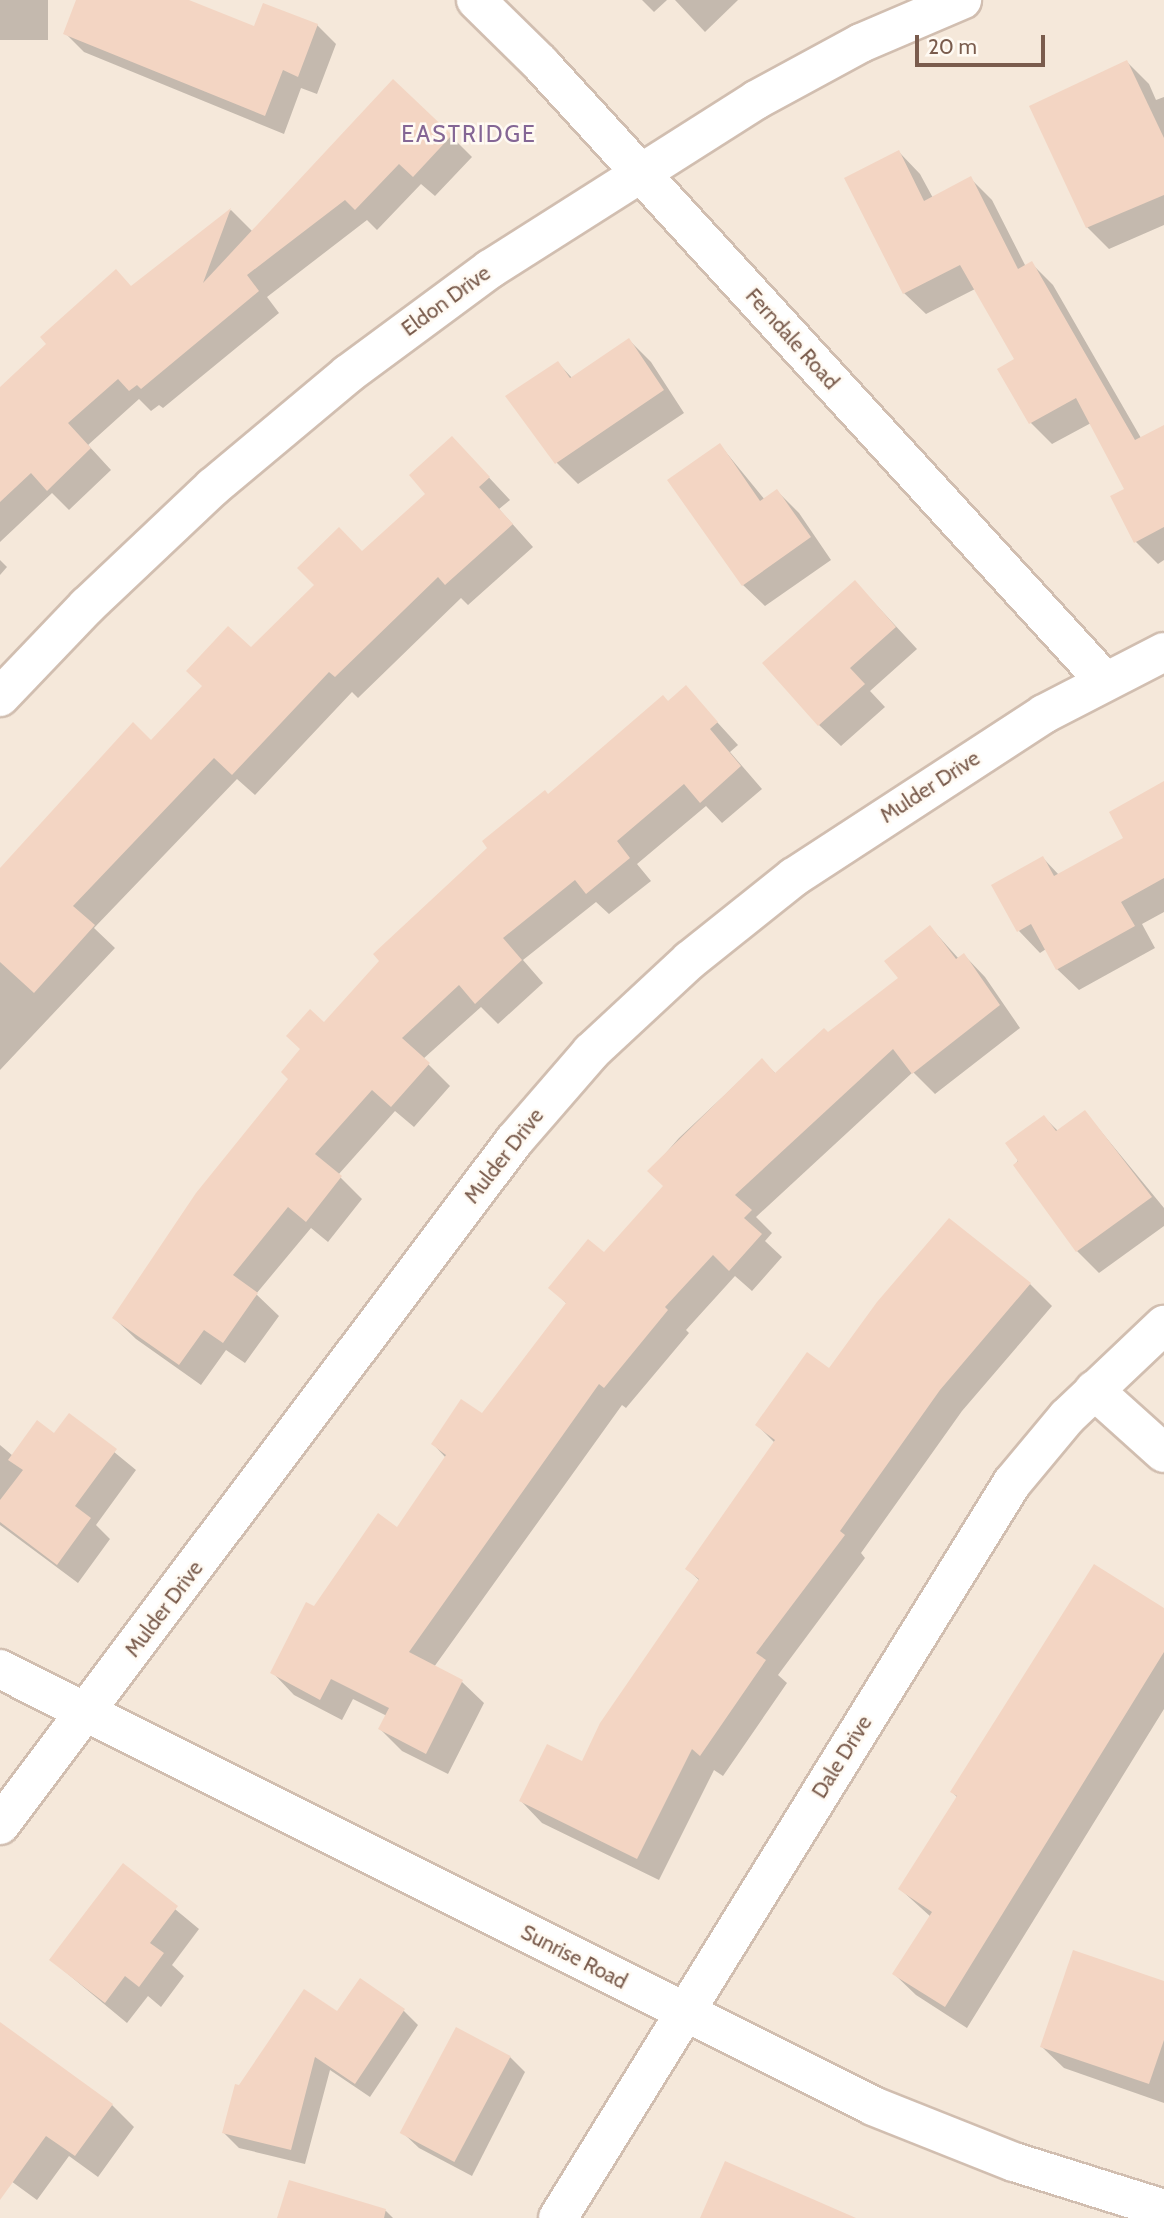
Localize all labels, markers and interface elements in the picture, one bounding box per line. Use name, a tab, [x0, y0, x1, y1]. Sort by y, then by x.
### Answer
scale bar	[919, 21, 1048, 65]
text: 20 m	[928, 34, 977, 59]
district label: EASTRIDGE	[402, 120, 536, 148]
street label: Eldon Drive	[397, 260, 495, 342]
street label: Ferndale Road	[740, 283, 844, 395]
street label: Mulder Drive	[876, 746, 984, 828]
street label: Mulder Drive	[459, 1104, 549, 1208]
street label: Mulder Drive	[120, 1556, 208, 1662]
street label: Dale Drive	[807, 1711, 877, 1803]
street label: Sunrise Road	[517, 1920, 631, 1994]

